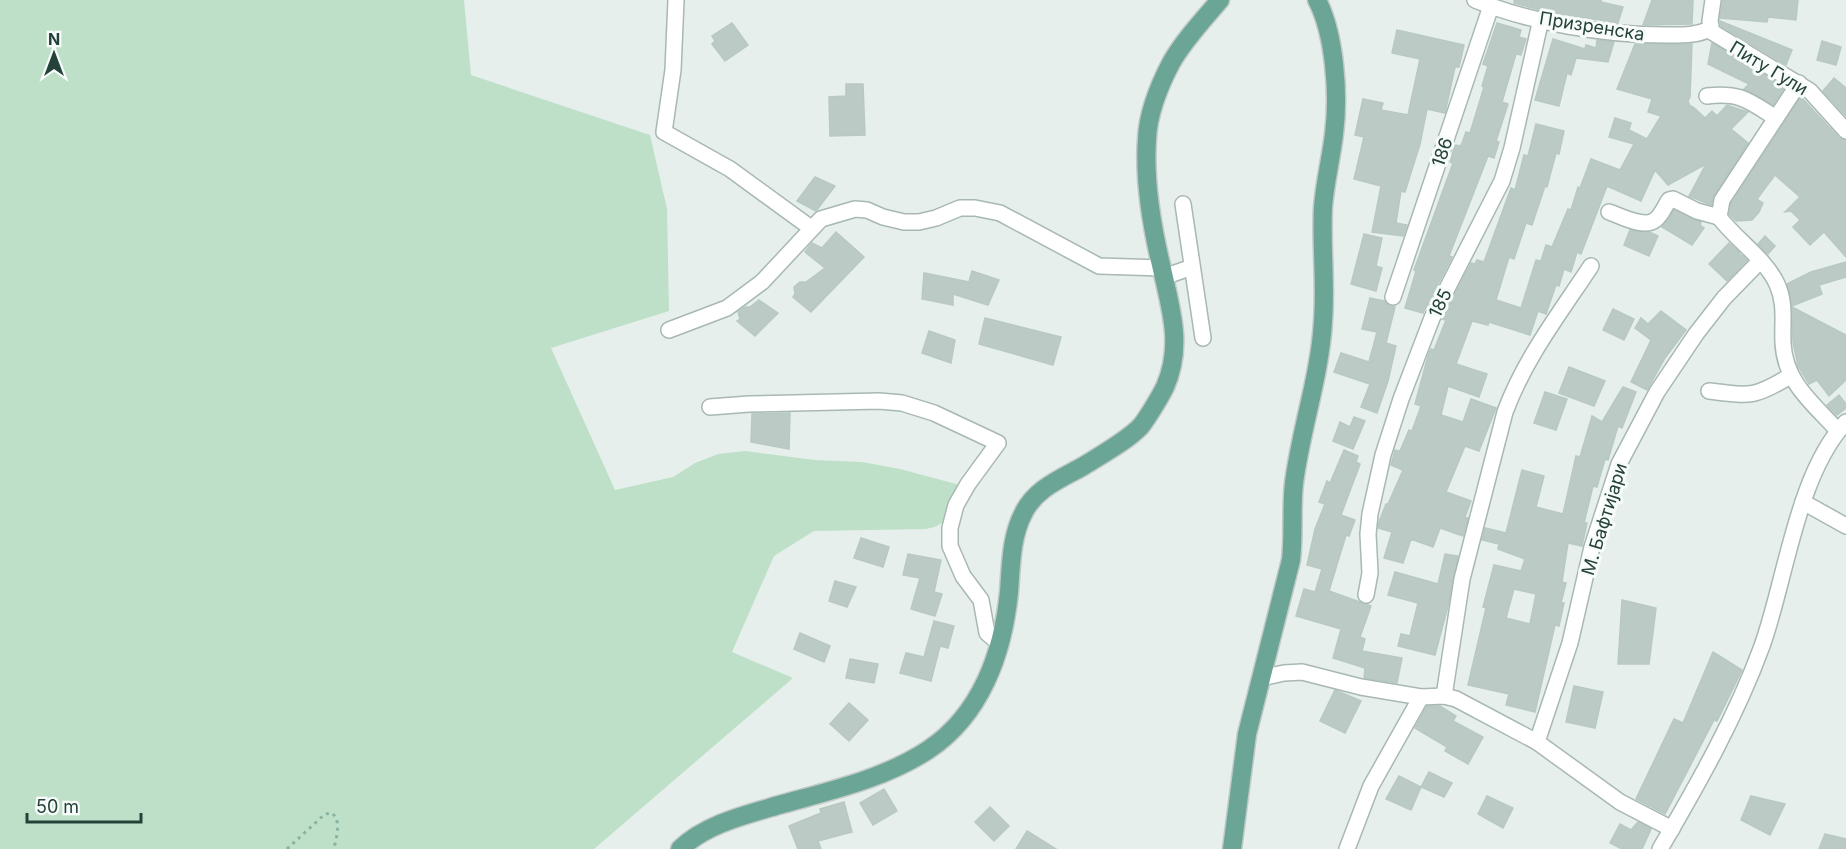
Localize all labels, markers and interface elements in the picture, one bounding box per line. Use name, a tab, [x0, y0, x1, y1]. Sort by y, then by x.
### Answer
street label: Призренска	[1538, 7, 1646, 45]
north arrow	[24, 24, 84, 84]
text: N	[48, 29, 60, 49]
street label: Питу Гули	[1726, 36, 1812, 100]
street label: 186	[1427, 135, 1457, 169]
street label: 185	[1424, 285, 1456, 321]
street label: М. Бафтијари	[1577, 460, 1631, 578]
scale bar	[27, 786, 141, 824]
text: 50 m	[36, 796, 79, 817]

